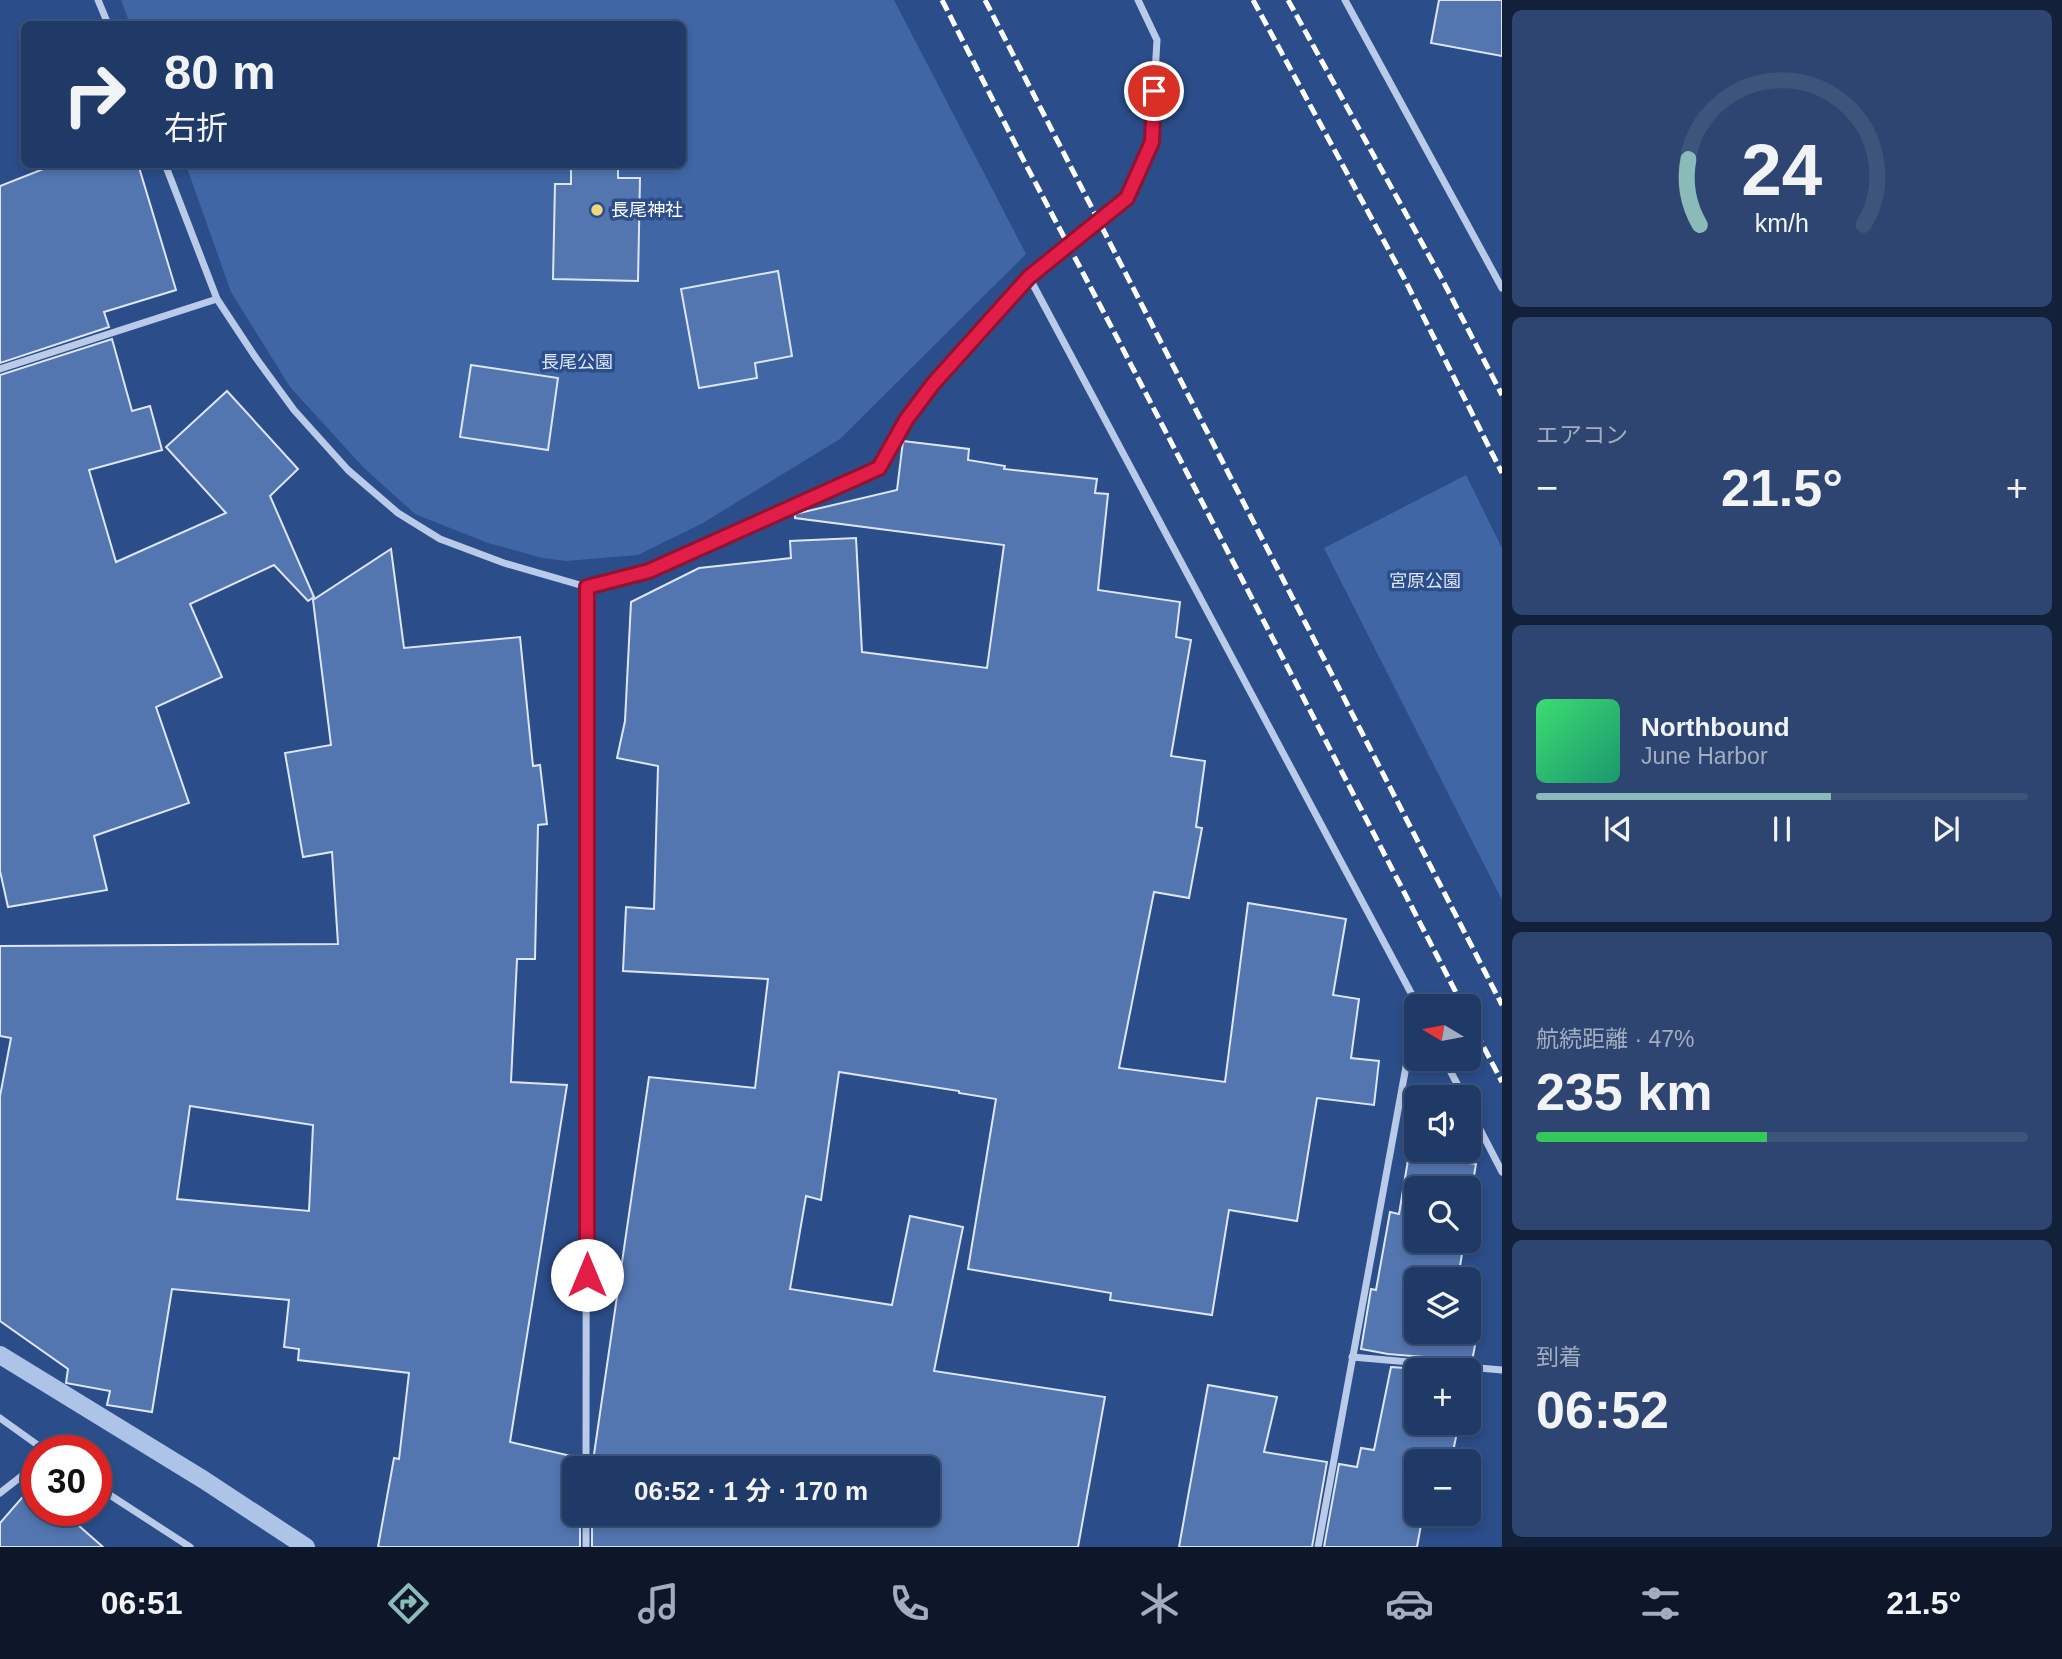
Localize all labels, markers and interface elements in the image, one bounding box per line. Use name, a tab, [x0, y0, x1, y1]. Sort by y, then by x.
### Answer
text: 80 m	[164, 45, 276, 99]
icon: right	[49, 49, 140, 140]
pin	[1124, 61, 1184, 121]
icon: arrive	[1135, 72, 1173, 110]
text: 右折	[164, 110, 228, 146]
text: 24	[1742, 129, 1823, 210]
place label: 長尾神社	[611, 200, 683, 220]
marker: 長尾神社	[589, 202, 605, 218]
text: km/h	[1755, 209, 1809, 237]
park label: 長尾公園	[541, 352, 613, 372]
text: エアコン	[1536, 422, 1628, 448]
text: 21.5°	[1721, 459, 1843, 517]
text: −	[1536, 467, 1558, 509]
text: +	[2006, 467, 2028, 509]
park label: 宮原公園	[1389, 571, 1461, 591]
text: Northbound	[1641, 712, 1790, 742]
text: June Harbor	[1641, 743, 1768, 769]
icon: previous	[1599, 810, 1637, 848]
icon: pause	[1763, 810, 1801, 848]
icon: next	[1927, 810, 1965, 848]
north arrow	[1404, 994, 1480, 1071]
map controls	[1404, 994, 1481, 1526]
text: 航続距離 · 47%	[1536, 1026, 1694, 1052]
text: 235 km	[1536, 1063, 1712, 1121]
button: sound	[1404, 1085, 1481, 1162]
button: search	[1404, 1176, 1481, 1253]
position arrow	[550, 1238, 624, 1312]
button: layers	[1404, 1267, 1481, 1344]
text: 到着	[1536, 1344, 1582, 1370]
button: +	[1404, 1358, 1481, 1435]
text: 06:52	[1536, 1381, 1669, 1439]
speed limit sign: 30	[21, 1435, 112, 1526]
button: −	[1404, 1449, 1481, 1526]
text: 06:52 · 1 分 · 170 m	[634, 1476, 868, 1506]
icon: directions	[384, 1579, 433, 1628]
icon: music	[634, 1579, 683, 1628]
icon: phone	[885, 1579, 934, 1628]
icon: climate	[1135, 1579, 1184, 1628]
icon: car	[1385, 1579, 1434, 1628]
icon: filters	[1636, 1579, 1685, 1628]
text: 06:51	[101, 1585, 183, 1621]
text: 21.5°	[1886, 1585, 1961, 1621]

